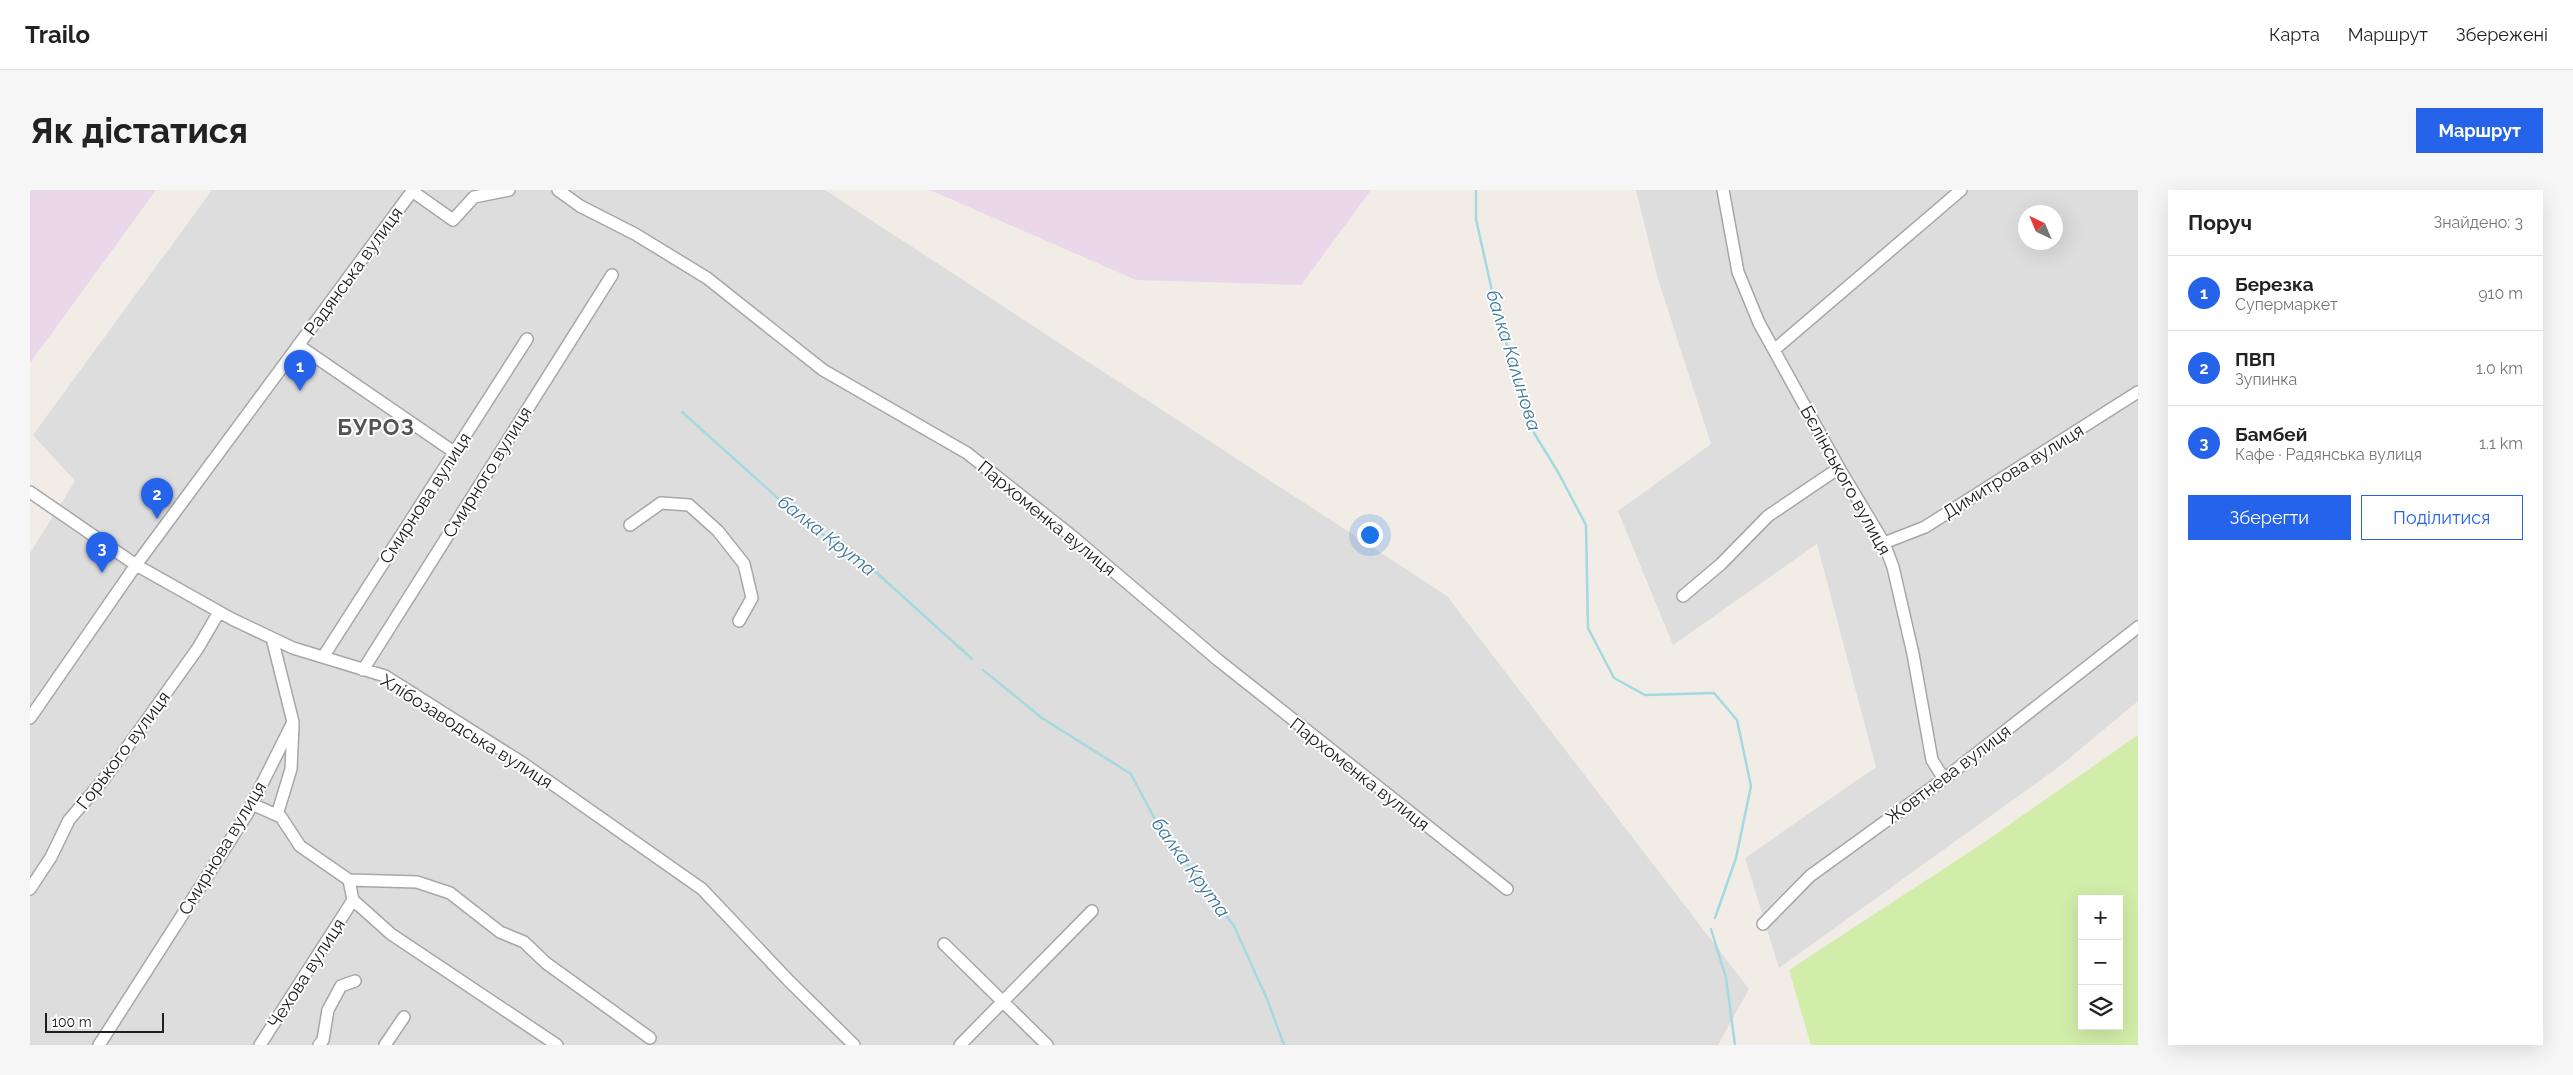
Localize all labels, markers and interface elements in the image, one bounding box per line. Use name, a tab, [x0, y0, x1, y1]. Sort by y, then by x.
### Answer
text: Trailo	[25, 20, 90, 49]
text: Карта	[2269, 24, 2320, 45]
text: Маршрут	[2348, 24, 2428, 45]
text: Збережені	[2456, 24, 2548, 45]
button: Маршрут	[2416, 108, 2543, 153]
text: Як дістатися	[30, 110, 248, 151]
street label: Радянська вулиця	[299, 203, 407, 339]
north arrow	[2018, 205, 2063, 250]
text: Поруч	[2188, 210, 2252, 235]
text: Знайдено: 3	[2434, 213, 2523, 232]
text: Березка	[2235, 273, 2314, 295]
text: 1	[2200, 284, 2208, 303]
text: 910 m	[2478, 284, 2523, 303]
water label: балка Калинова	[1482, 287, 1546, 433]
text: Супермаркет	[2235, 295, 2338, 314]
text: ПВП	[2235, 348, 2276, 370]
pin: 1	[284, 350, 316, 391]
text: 2	[2199, 359, 2209, 378]
text: 1.0 km	[2476, 359, 2523, 378]
text: Зупинка	[2235, 370, 2297, 389]
street label: Бєлінського вулиця	[1796, 402, 1896, 558]
street label: Смирного вулиця	[438, 403, 536, 541]
district label: БУРОЗ	[337, 414, 415, 440]
street label: Димитрова вулиця	[1939, 419, 2087, 523]
text: Бамбей	[2235, 423, 2307, 445]
street label: Смирнова вулиця	[375, 429, 475, 567]
text: 3	[2200, 434, 2208, 453]
text: 1.1 km	[2479, 434, 2523, 453]
text: Кафе · Радянська вулиця	[2235, 445, 2422, 464]
street label: Пархоменка вулиця	[974, 456, 1120, 580]
pin: 2	[141, 478, 173, 519]
water label: балка Крута	[774, 490, 880, 580]
button: Зберегти	[2188, 495, 2351, 540]
button: Поділитися	[2361, 495, 2523, 540]
your location	[1357, 522, 1383, 548]
pin: 3	[86, 532, 118, 573]
street label: Хлібозаводська вулиця	[377, 669, 557, 793]
street label: Горького вулиця	[72, 687, 174, 813]
street label: Пархоменка вулиця	[1286, 713, 1434, 835]
street label: Жовтнева вулиця	[1881, 720, 2015, 828]
street label: Смирнова вулиця	[174, 777, 270, 919]
water label: балка Крута	[1147, 813, 1235, 921]
map controls	[2078, 895, 2123, 1030]
button: +	[2078, 895, 2123, 940]
street label: Чехова вулиця	[263, 914, 349, 1032]
button: −	[2078, 940, 2123, 985]
button: layers	[2078, 985, 2123, 1030]
scale bar	[45, 1010, 164, 1033]
text: 100 m	[52, 1014, 92, 1030]

